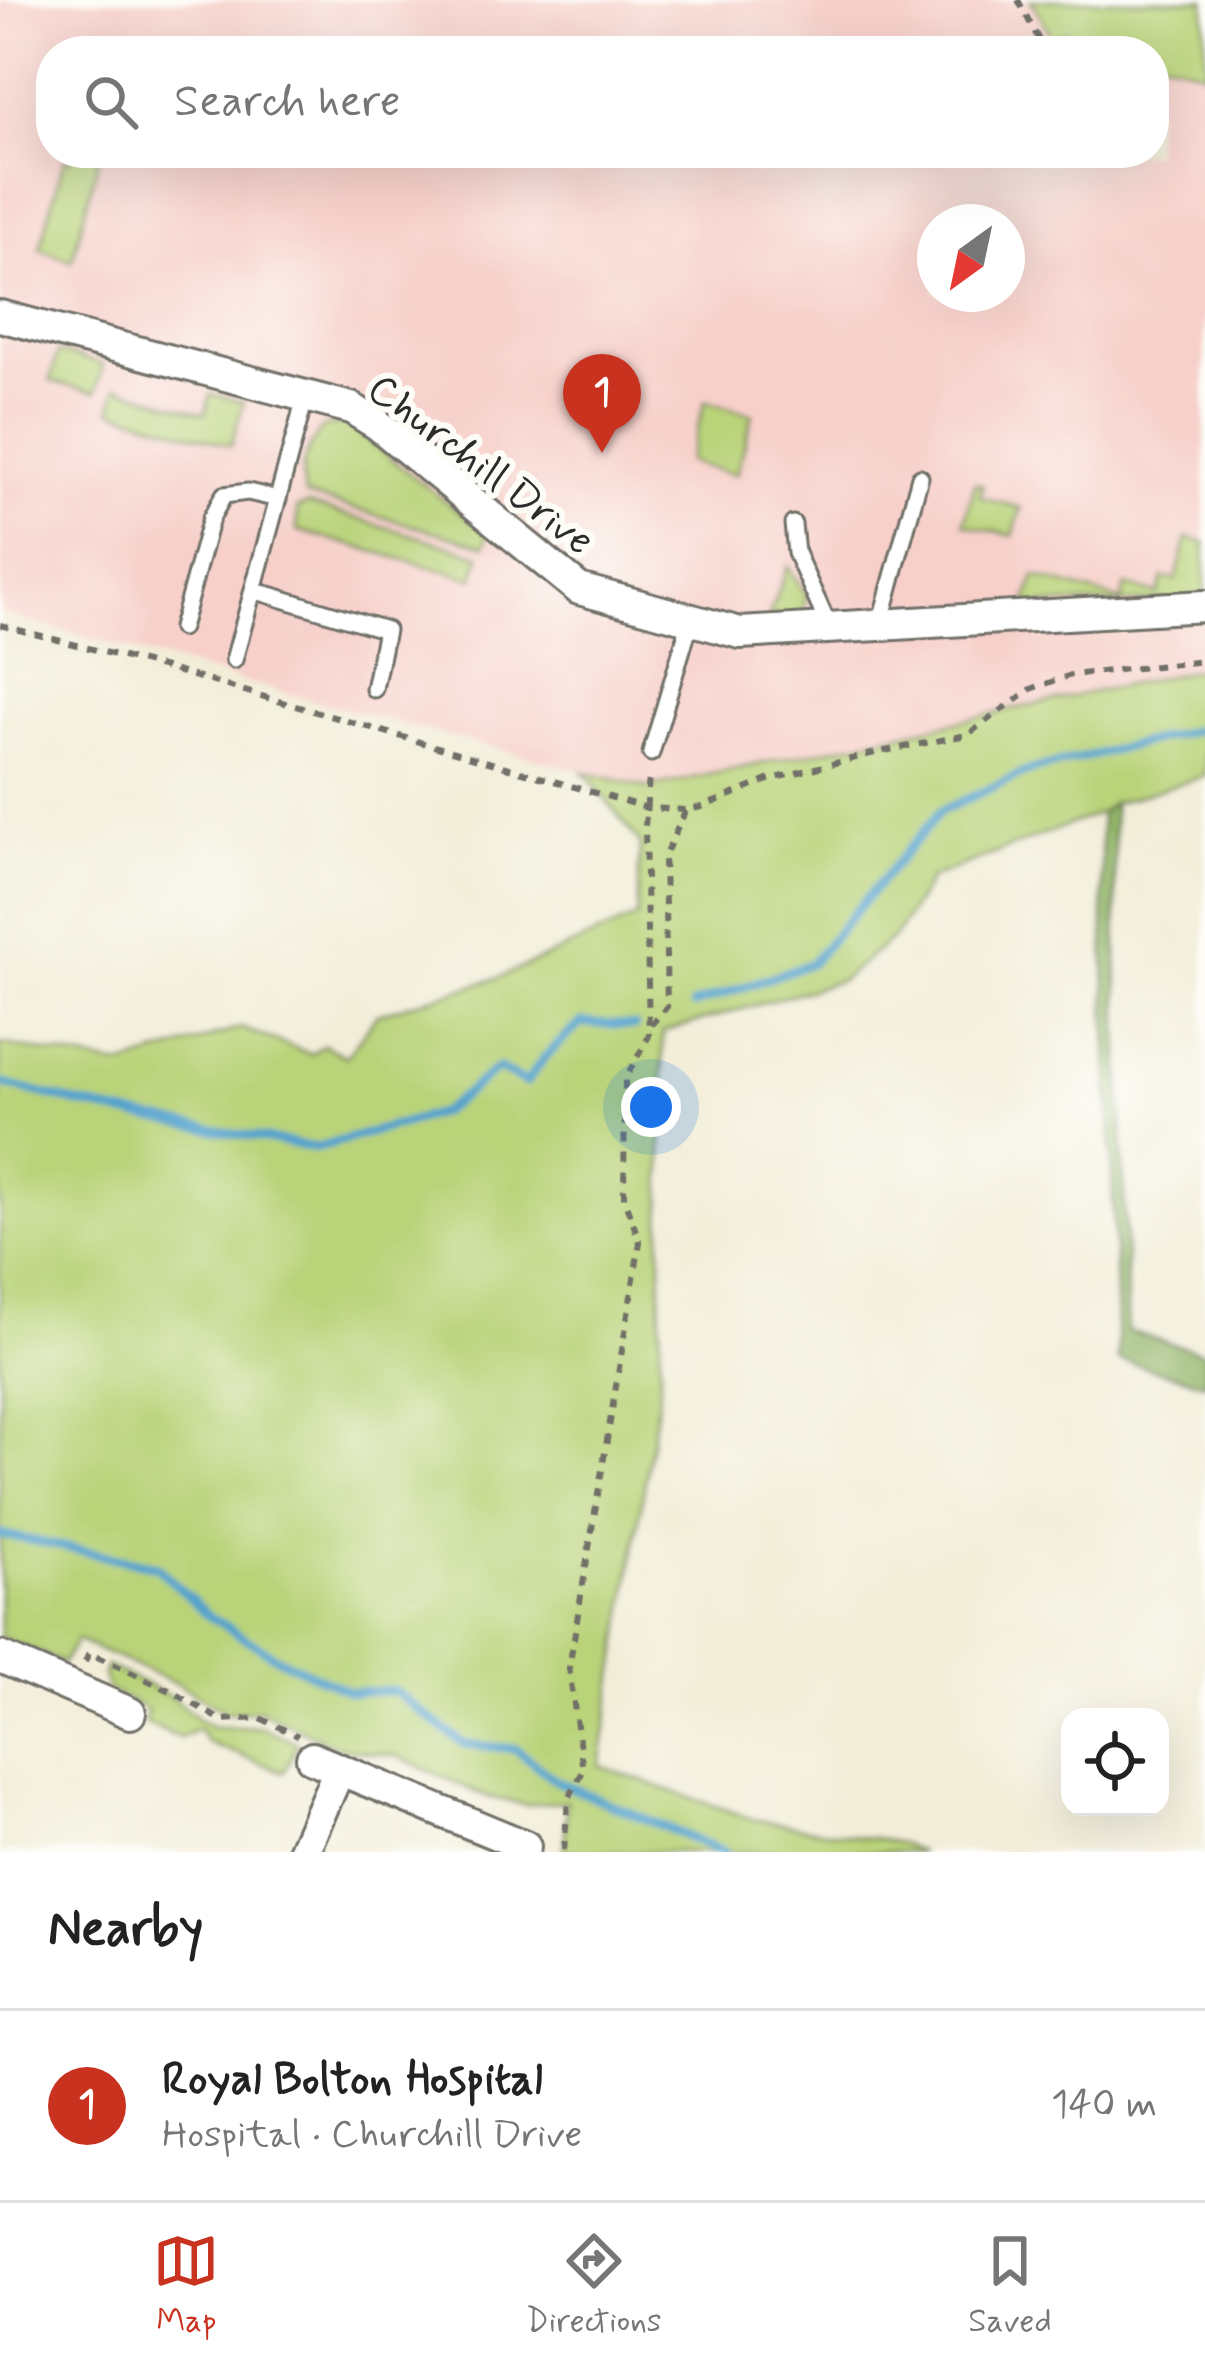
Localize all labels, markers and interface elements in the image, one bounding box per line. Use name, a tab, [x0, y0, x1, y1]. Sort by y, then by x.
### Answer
search box	[36, 36, 1169, 168]
icon: search	[78, 69, 144, 135]
text: Search here	[174, 73, 401, 132]
north arrow	[917, 204, 1025, 312]
pin: 1	[563, 354, 641, 453]
street label: Churchill Drive	[355, 362, 605, 569]
your location	[621, 1077, 681, 1137]
map controls	[1061, 1708, 1169, 1816]
button: locate	[1061, 1708, 1169, 1816]
text: Nearby	[48, 1897, 203, 1963]
text: Royal Bolton Hospital	[162, 2051, 543, 2110]
text: 1	[78, 2080, 96, 2131]
text: 140 m	[1051, 2080, 1157, 2131]
text: Hospital · Churchill Drive	[162, 2110, 582, 2161]
tab: Map	[153, 2228, 219, 2344]
tab: Directions	[526, 2228, 662, 2344]
tab: Saved	[968, 2228, 1052, 2344]

